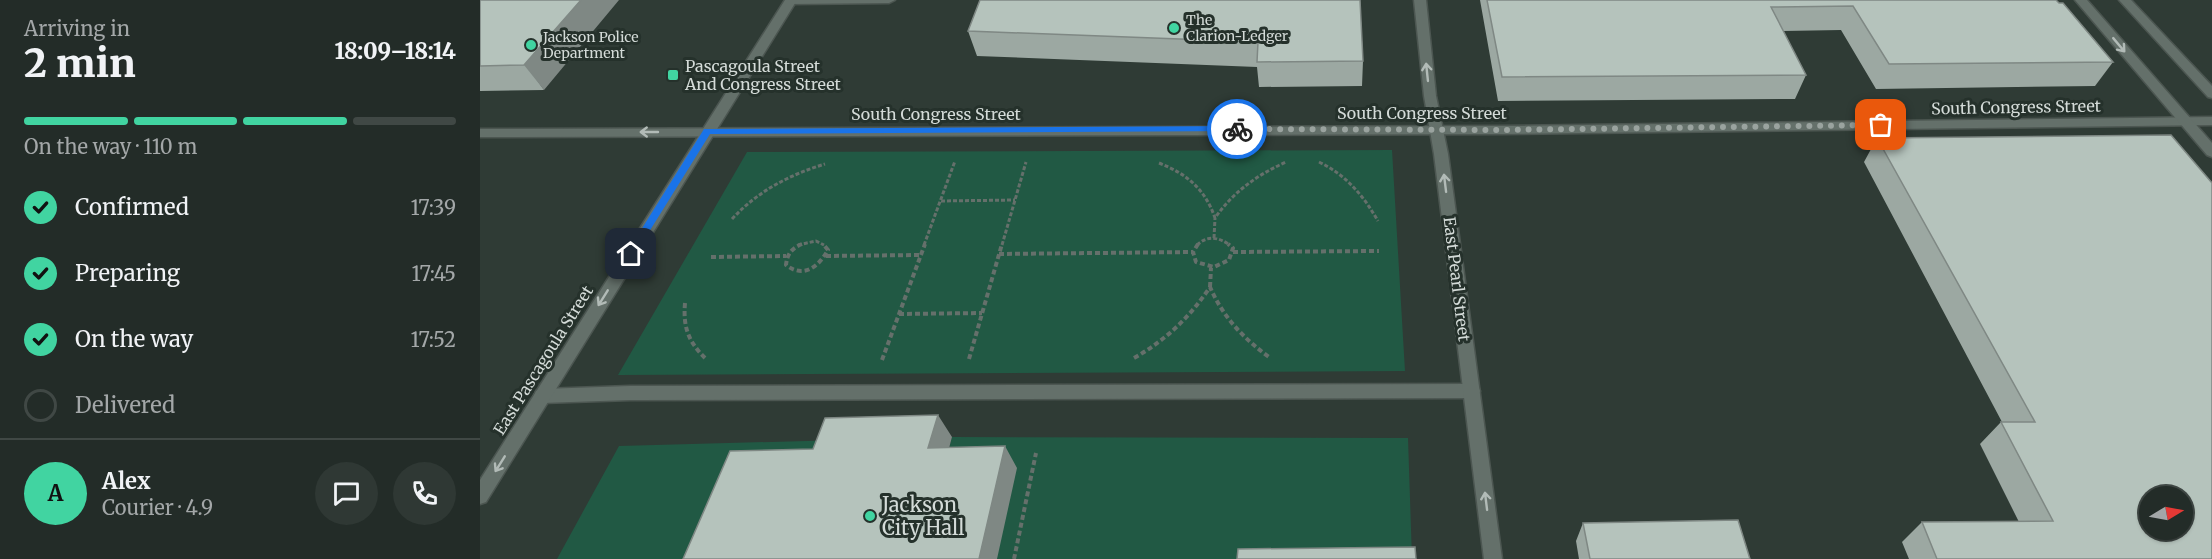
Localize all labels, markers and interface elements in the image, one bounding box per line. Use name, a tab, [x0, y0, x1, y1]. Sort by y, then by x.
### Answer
place label: The Clarion-Ledger	[1186, 11, 1288, 45]
text: Arriving in	[24, 16, 130, 41]
marker: The Clarion-Ledger	[1167, 21, 1181, 35]
place label: Jackson Police Department	[542, 28, 639, 62]
text: 18:09–18:14	[334, 37, 456, 65]
one-way arrow	[2112, 37, 2126, 52]
marker: Jackson Police Department	[524, 38, 538, 52]
text: 2 min	[24, 39, 136, 88]
place label: Pascagoula Street And Congress Street	[684, 56, 841, 94]
one-way arrow	[1421, 63, 1432, 83]
marker: Pascagoula Street And Congress Street	[666, 68, 680, 82]
street label: South Congress Street	[1931, 96, 2102, 118]
courier	[1207, 99, 1267, 159]
pin	[1855, 99, 1906, 150]
street label: South Congress Street	[1337, 103, 1508, 123]
street label: South Congress Street	[851, 104, 1022, 124]
icon: bag	[1864, 108, 1897, 141]
icon: bike	[1221, 113, 1254, 146]
one-way arrow	[639, 126, 659, 138]
text: On the way · 110 m	[24, 134, 197, 159]
one-way arrow	[1439, 173, 1450, 193]
icon: check	[24, 191, 57, 224]
text: Confirmed	[75, 193, 189, 221]
text: 17:39	[410, 195, 456, 220]
street label: East Pearl Street	[1439, 215, 1475, 343]
pin	[605, 228, 656, 279]
icon: home	[614, 237, 647, 270]
icon: check	[24, 257, 57, 290]
text: Preparing	[75, 259, 180, 287]
text: 17:45	[411, 261, 456, 286]
street label: East Pascagoula Street	[489, 281, 598, 438]
one-way arrow	[597, 289, 609, 306]
icon: check	[24, 323, 57, 356]
text: On the way	[75, 325, 193, 353]
text: 17:52	[411, 327, 456, 352]
text: Delivered	[75, 391, 175, 419]
one-way arrow	[494, 455, 506, 472]
button: chat	[315, 462, 378, 525]
button: phone	[393, 462, 456, 525]
text: Alex	[102, 467, 151, 495]
text: A	[48, 479, 63, 507]
north arrow	[2139, 486, 2193, 540]
map controls	[2139, 486, 2193, 540]
place label: Jackson City Hall	[881, 492, 964, 540]
one-way arrow	[1480, 492, 1491, 511]
text: Courier · 4.9	[102, 495, 213, 520]
marker: Jackson City Hall	[863, 509, 877, 523]

